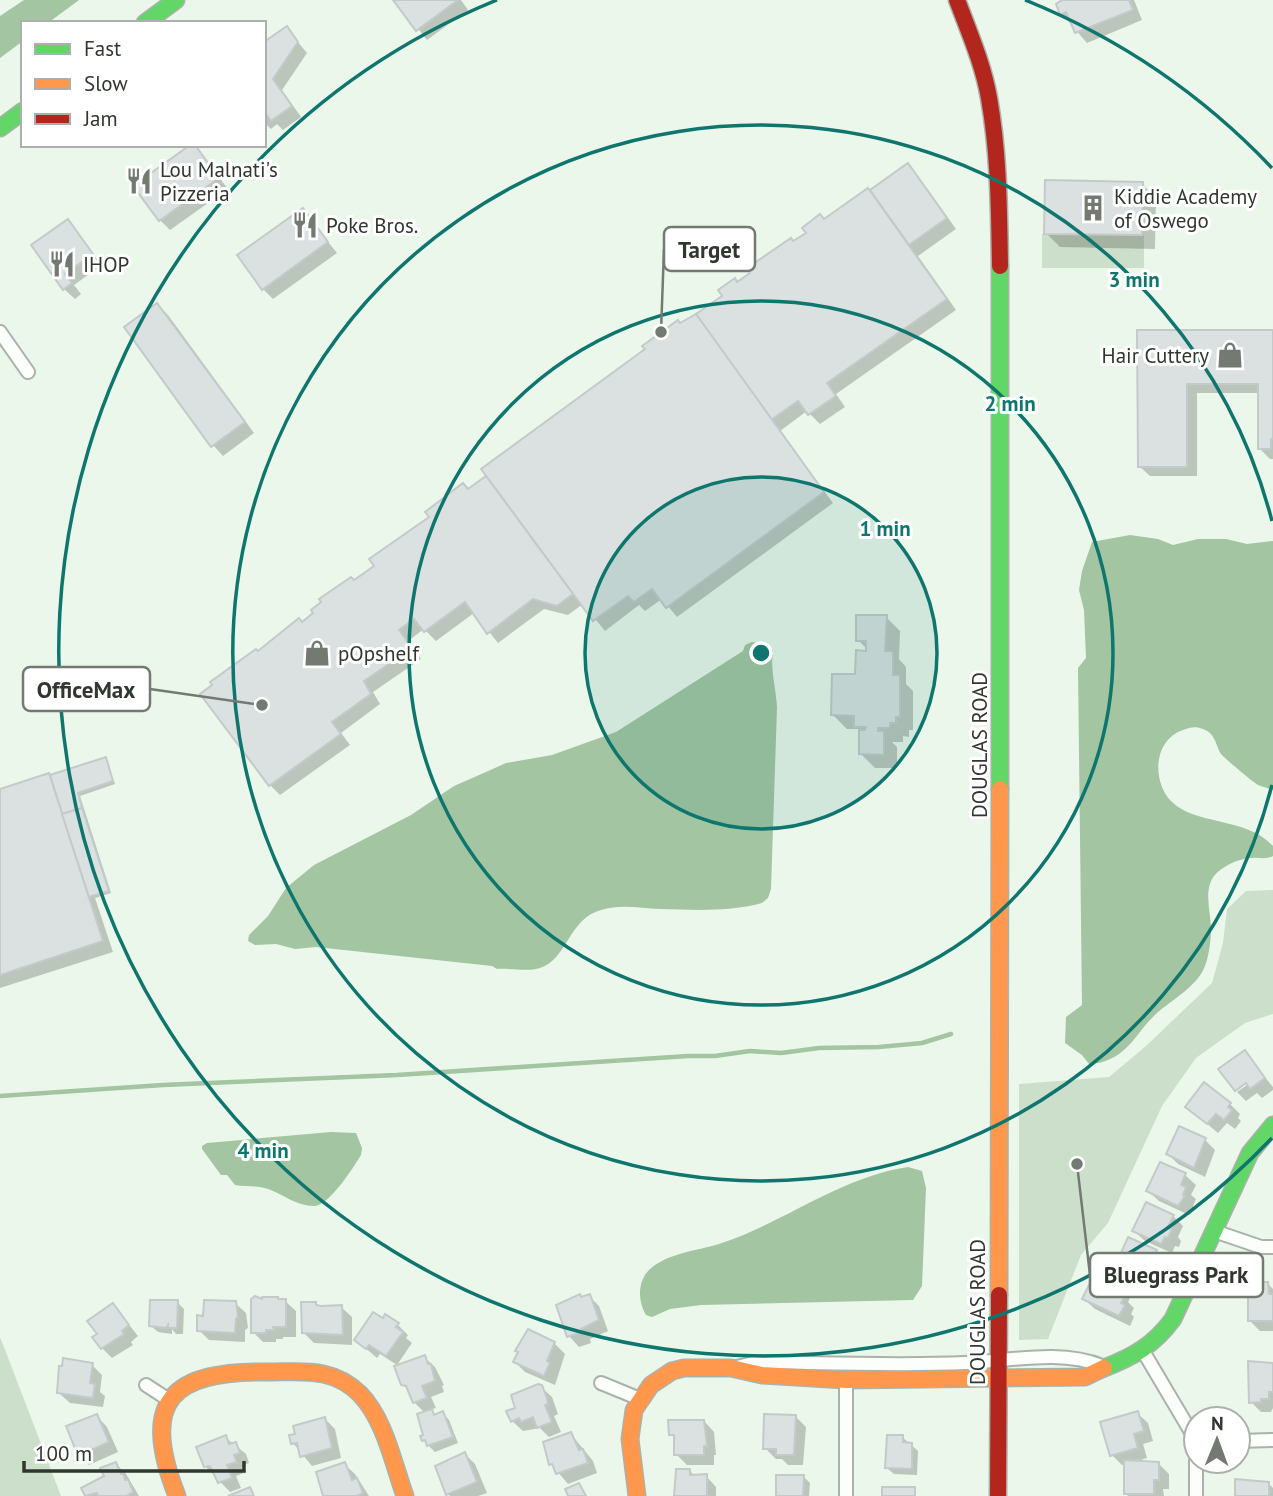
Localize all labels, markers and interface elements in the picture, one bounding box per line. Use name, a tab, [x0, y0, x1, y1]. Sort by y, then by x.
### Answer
legend	[21, 21, 266, 147]
text: Fast	[84, 35, 121, 62]
text: Slow	[84, 70, 128, 97]
text: Jam	[83, 105, 118, 132]
place label: Lou Malnati's Pizzeria	[160, 156, 278, 207]
restaurant icon: Lou Malnati's Pizzeria	[124, 166, 154, 196]
place label: Kiddie Academy of Oswego	[1114, 183, 1257, 234]
building icon: Kiddie Academy of Oswego	[1078, 193, 1108, 223]
restaurant icon: Poke Bros.	[290, 210, 320, 240]
place label: Poke Bros.	[326, 212, 418, 239]
callout: Target	[664, 227, 755, 271]
text: Target	[678, 235, 740, 264]
restaurant icon: IHOP	[47, 249, 77, 279]
place label: IHOP	[83, 251, 129, 278]
text: 3 min	[1108, 266, 1160, 293]
shop icon: Hair Cuttery	[1215, 340, 1245, 370]
place label: Hair Cuttery	[1102, 342, 1209, 369]
text: 2 min	[984, 390, 1036, 417]
text: 1 min	[859, 515, 911, 542]
shop icon: pOpshelf	[302, 638, 332, 668]
place label: pOpshelf	[338, 640, 420, 667]
centre of rings	[749, 641, 773, 665]
callout: OfficeMax	[23, 667, 150, 711]
street label: DOUGLAS ROAD	[966, 672, 993, 818]
text: OfficeMax	[37, 675, 135, 704]
text: 4 min	[237, 1137, 289, 1164]
street label: DOUGLAS ROAD	[964, 1239, 991, 1385]
callout: Bluegrass Park	[1090, 1253, 1263, 1297]
text: Bluegrass Park	[1104, 1260, 1249, 1289]
north arrow	[1182, 1405, 1252, 1475]
text: N	[1211, 1411, 1224, 1435]
scale bar	[24, 1430, 245, 1474]
text: 100 m	[35, 1440, 92, 1467]

